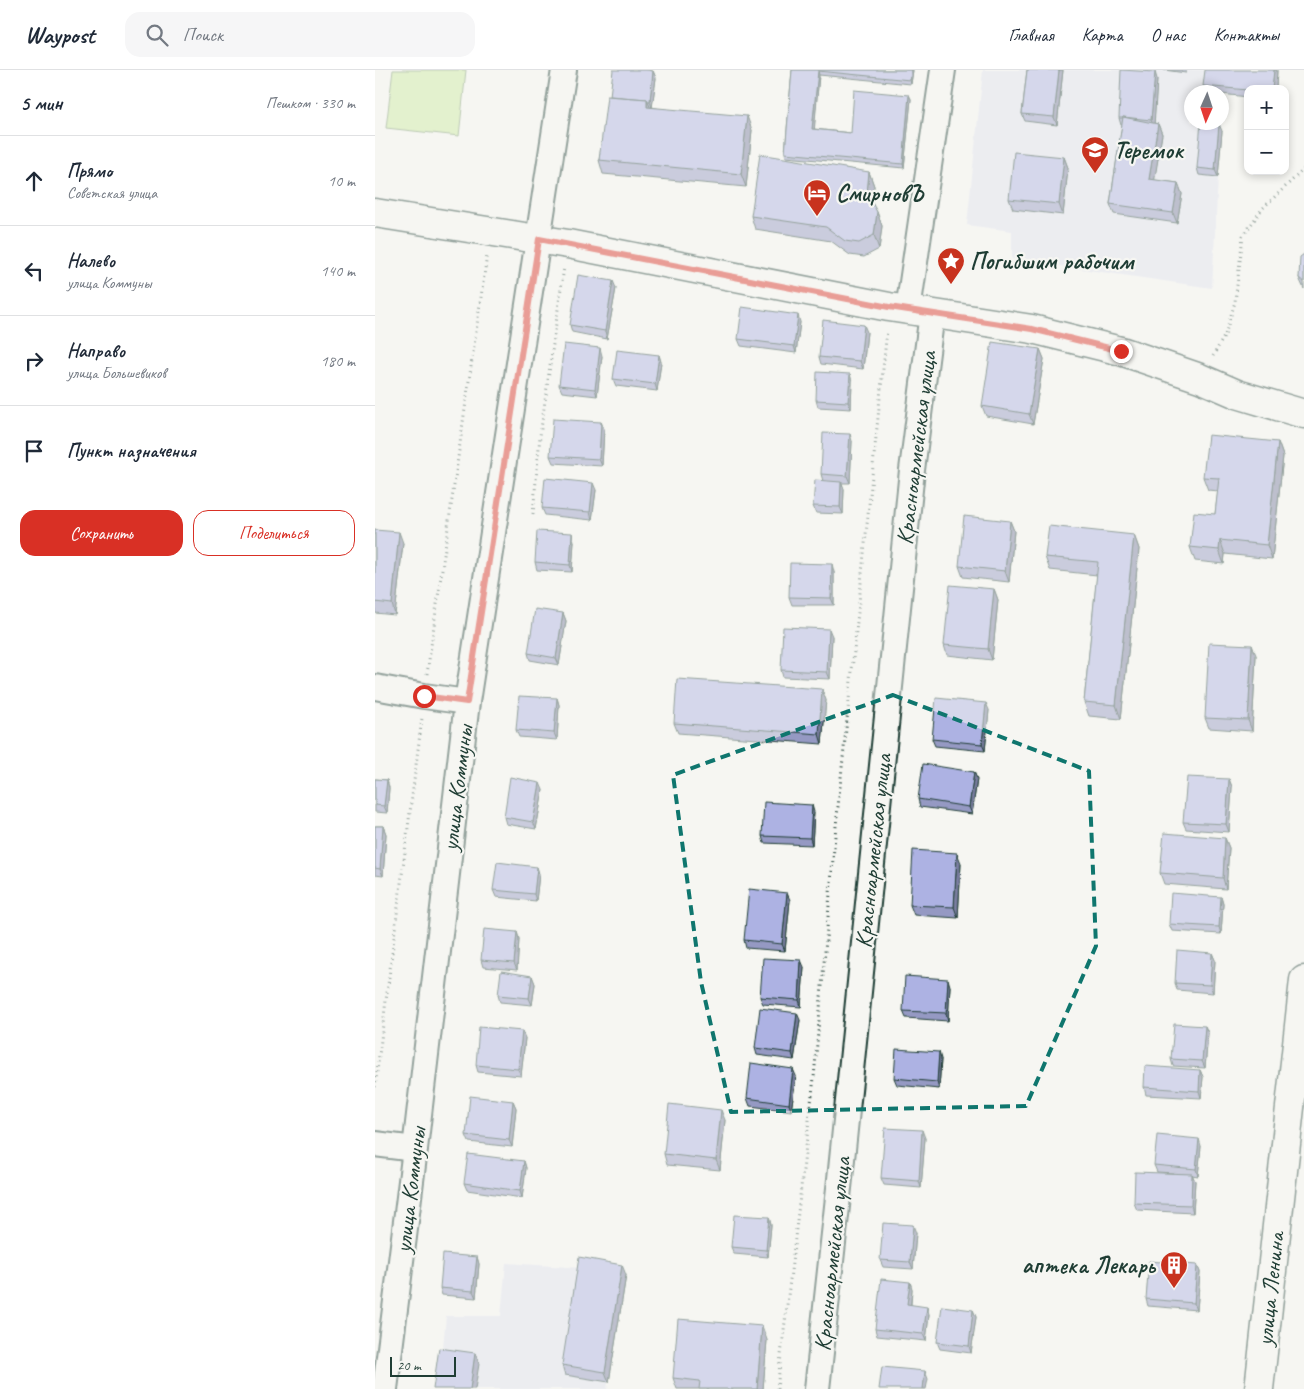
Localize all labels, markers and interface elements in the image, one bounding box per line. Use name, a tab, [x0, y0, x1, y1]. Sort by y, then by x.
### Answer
search box	[125, 12, 475, 57]
text: Waypost	[25, 20, 95, 50]
icon: search	[143, 21, 171, 49]
text: Поиск	[183, 23, 223, 47]
text: Главная	[1009, 24, 1054, 46]
text: Карта	[1082, 24, 1123, 46]
text: О нас	[1151, 24, 1186, 46]
text: Контакты	[1214, 24, 1279, 46]
north arrow	[1184, 85, 1229, 130]
map controls	[1244, 85, 1289, 175]
button: +	[1244, 85, 1289, 130]
text: 5 мин	[20, 90, 62, 116]
text: Пешком · 330 m	[266, 93, 355, 113]
button: −	[1244, 130, 1289, 175]
school or university icon: Теремок	[1080, 135, 1110, 174]
place label: Теремок	[1114, 135, 1185, 165]
text: Прямо	[67, 159, 112, 183]
icon: ahead	[20, 167, 48, 195]
text: 10 m	[328, 171, 355, 191]
hotel icon: СмирновЪ	[802, 178, 832, 217]
place label: СмирновЪ	[836, 178, 926, 208]
text: Советская улица	[67, 183, 157, 203]
place icon: Погибшим рабочим	[936, 246, 966, 285]
place label: Погибшим рабочим	[970, 246, 1135, 276]
text: Налево	[67, 249, 115, 273]
icon: left	[20, 257, 48, 285]
text: 140 m	[321, 261, 355, 281]
text: улица Коммуны	[67, 273, 151, 293]
text: Направо	[67, 339, 125, 363]
route end	[1110, 340, 1133, 363]
icon: right	[20, 347, 48, 375]
street label: Красноармейская улица	[889, 348, 943, 546]
text: 180 m	[321, 351, 355, 371]
text: улица Большевиков	[67, 363, 166, 383]
icon: arrive	[20, 437, 48, 465]
text: Пункт назначения	[67, 439, 196, 463]
button: Сохранить	[20, 510, 183, 556]
button: Поделиться	[193, 510, 355, 556]
route start	[413, 685, 436, 708]
street label: улица Коммуны	[434, 721, 480, 855]
street label: Красноармейская улица	[848, 751, 898, 949]
street label: улица Коммуны	[387, 1123, 433, 1257]
street label: Красноармейская улица	[807, 1154, 857, 1352]
street label: улица Ленина	[1249, 1229, 1291, 1349]
place label: аптека Лекарь	[1022, 1250, 1157, 1280]
building icon: аптека Лекарь	[1159, 1250, 1189, 1289]
scale bar	[390, 1354, 456, 1377]
text: 20 m	[397, 1357, 421, 1374]

